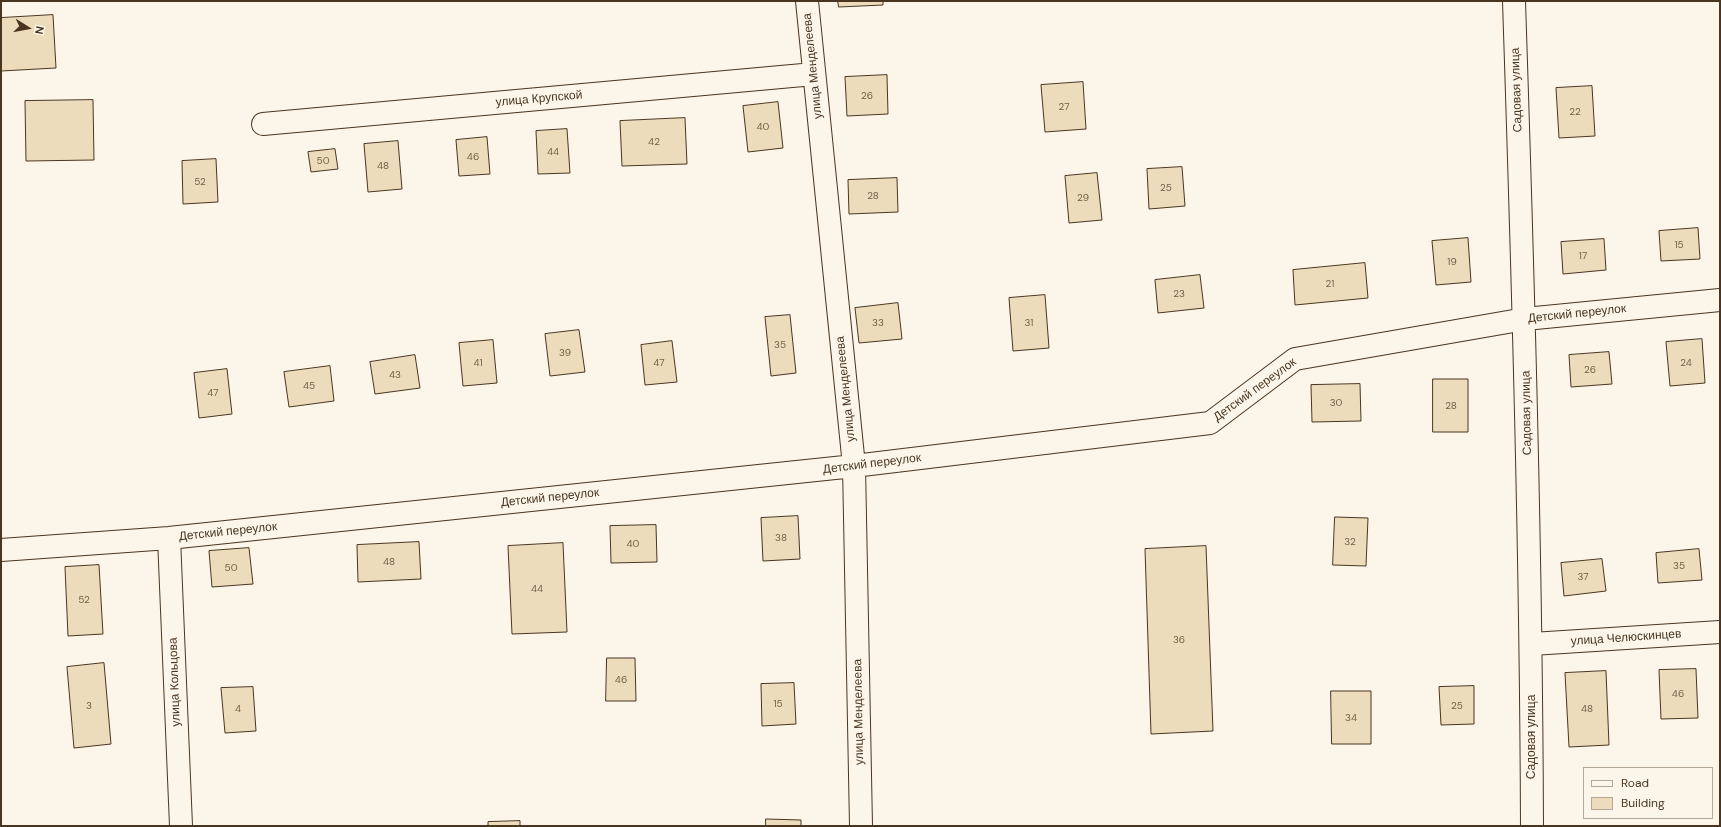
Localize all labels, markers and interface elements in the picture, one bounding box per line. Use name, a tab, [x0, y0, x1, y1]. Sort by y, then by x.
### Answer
north arrow	[8, 8, 48, 48]
street label: улица Менделеева	[800, 12, 826, 120]
text: N	[32, 25, 47, 36]
street label: Садовая улица	[1508, 47, 1526, 133]
street label: улица Крупской	[495, 88, 583, 110]
house number: 26	[861, 90, 873, 102]
house number: 27	[1059, 101, 1069, 113]
house number: 22	[1569, 106, 1581, 118]
house number: 40	[757, 121, 769, 133]
house number: 42	[648, 136, 660, 148]
house number: 44	[547, 146, 559, 158]
house number: 46	[467, 151, 479, 163]
house number: 50	[317, 155, 329, 167]
house number: 48	[377, 160, 389, 172]
house number: 52	[194, 176, 206, 188]
house number: 25	[1160, 182, 1172, 194]
house number: 28	[867, 190, 879, 202]
house number: 29	[1077, 192, 1089, 204]
house number: 15	[1674, 239, 1684, 251]
house number: 17	[1579, 250, 1587, 262]
house number: 19	[1447, 256, 1457, 268]
house number: 21	[1326, 278, 1334, 290]
house number: 23	[1173, 288, 1185, 300]
street label: Детский переулок	[1527, 302, 1627, 326]
house number: 33	[872, 317, 884, 329]
house number: 31	[1025, 317, 1033, 329]
street label: улица Менделеева	[833, 335, 859, 443]
house number: 35	[774, 339, 786, 351]
house number: 39	[559, 347, 571, 359]
street label: Детский переулок	[1211, 355, 1299, 425]
house number: 41	[473, 357, 483, 369]
house number: 47	[653, 357, 665, 369]
house number: 24	[1680, 357, 1692, 369]
house number: 26	[1584, 364, 1596, 376]
house number: 43	[389, 369, 401, 381]
street label: Садовая улица	[1519, 371, 1535, 455]
house number: 45	[303, 380, 315, 392]
house number: 47	[207, 387, 219, 399]
house number: 30	[1330, 397, 1342, 409]
house number: 28	[1445, 400, 1457, 412]
street label: Детский переулок	[822, 451, 922, 477]
street label: Детский переулок	[500, 486, 600, 510]
street label: Детский переулок	[178, 520, 278, 544]
house number: 38	[775, 532, 787, 544]
house number: 32	[1344, 536, 1356, 548]
house number: 40	[627, 538, 639, 550]
house number: 48	[383, 556, 395, 568]
house number: 35	[1673, 560, 1685, 572]
house number: 50	[225, 562, 237, 574]
house number: 37	[1577, 571, 1589, 583]
house number: 44	[531, 583, 543, 595]
house number: 52	[78, 594, 90, 606]
street label: улица Челюскинцев	[1570, 627, 1682, 649]
house number: 36	[1173, 634, 1185, 646]
street label: улица Кольцова	[166, 637, 184, 727]
street label: улица Менделеева	[851, 659, 867, 765]
house number: 46	[615, 674, 627, 686]
house number: 46	[1672, 688, 1684, 700]
street label: Садовая улица	[1525, 695, 1539, 779]
house number: 15	[773, 698, 783, 710]
house number: 3	[86, 700, 92, 712]
house number: 25	[1451, 700, 1463, 712]
house number: 4	[235, 703, 241, 715]
house number: 48	[1581, 703, 1593, 715]
house number: 34	[1345, 712, 1357, 724]
legend	[1583, 767, 1713, 819]
text: Road	[1621, 775, 1649, 791]
text: Building	[1621, 795, 1665, 811]

